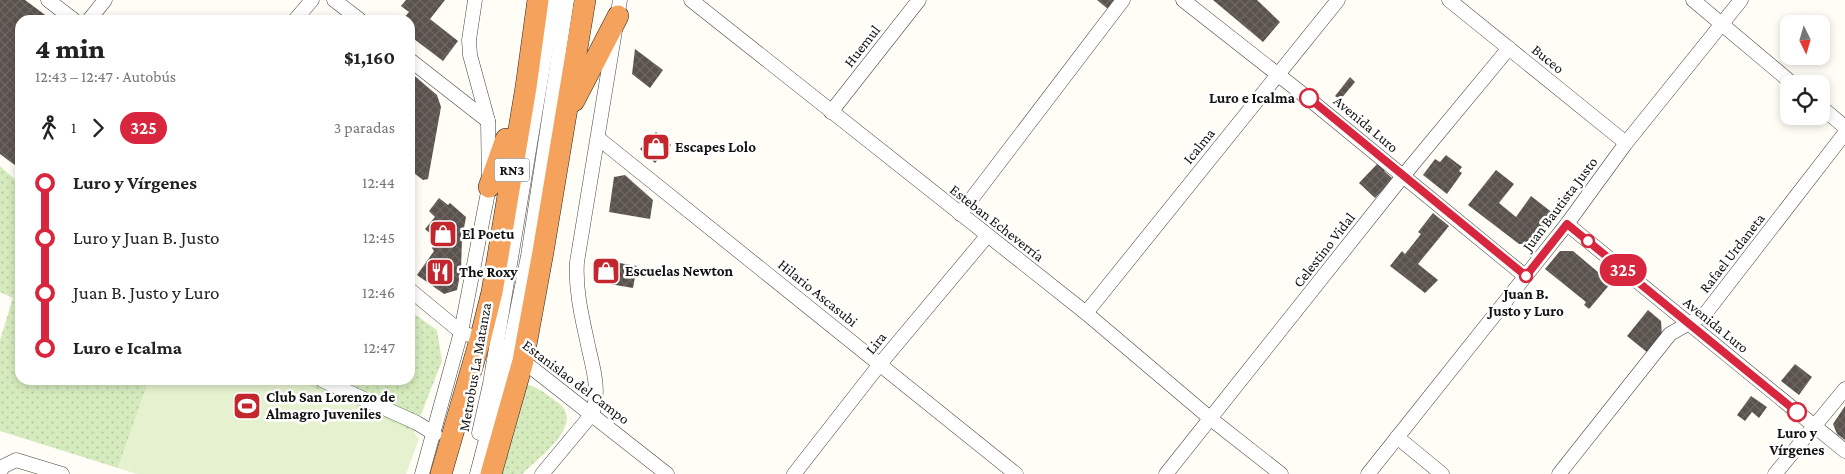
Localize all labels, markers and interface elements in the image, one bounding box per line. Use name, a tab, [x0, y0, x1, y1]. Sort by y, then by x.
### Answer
north arrow	[1780, 15, 1830, 65]
map controls	[1780, 15, 1830, 125]
street label: Huemul	[841, 22, 883, 70]
text: 4 min	[35, 33, 105, 64]
street label: Buceo	[1529, 41, 1567, 77]
text: $1,160	[344, 47, 395, 68]
text: 12:43 – 12:47 · Autobús	[35, 68, 176, 85]
button: locate	[1780, 75, 1830, 125]
marker: Luro e Icalma	[1299, 88, 1319, 108]
place label: Luro e Icalma	[1209, 90, 1296, 106]
street label: Avenida Luro	[1331, 92, 1401, 156]
icon: walk	[35, 114, 63, 142]
icon: forward	[84, 114, 112, 142]
text: 325	[130, 118, 157, 138]
text: 1	[71, 119, 76, 136]
text: 3 paradas	[334, 119, 395, 136]
street label: Icalma	[1180, 125, 1218, 167]
shop icon: Escapes Lolo	[641, 132, 671, 162]
place label: Escapes Lolo	[675, 139, 756, 155]
street label: Juan Bautista Justo	[1518, 154, 1601, 256]
road number: RN3	[494, 158, 530, 182]
text: Luro y Vírgenes	[73, 172, 197, 193]
text: 12:44	[362, 174, 395, 191]
street label: Esteban Echeverría	[947, 181, 1047, 265]
street label: Celestino Vidal	[1290, 210, 1358, 290]
street label: Rafael Urdaneta	[1696, 210, 1768, 296]
shop icon: El Poetu	[428, 219, 458, 249]
place label: El Poetu	[462, 226, 515, 242]
text: Luro y Juan B. Justo	[73, 227, 219, 248]
text: 12:45	[363, 229, 395, 246]
unlabelled marker	[1581, 234, 1595, 248]
line badge: 325	[1594, 254, 1652, 286]
shop icon: Escuelas Newton	[591, 256, 621, 286]
street label: Hilario Ascasubi	[775, 256, 861, 330]
restaurant icon: The Roxy	[425, 257, 455, 287]
text: 325	[1610, 260, 1636, 280]
place label: Escuelas Newton	[625, 263, 734, 279]
place label: The Roxy	[459, 264, 518, 280]
marker: Juan B. Justo y Luro	[1519, 269, 1533, 283]
text: Juan B. Justo y Luro	[73, 282, 219, 303]
text: 12:46	[362, 284, 395, 301]
place label: Juan B. Justo y Luro	[1486, 286, 1564, 319]
street label: Avenida Luro	[1680, 294, 1752, 356]
street label: Metrobus La Matanza	[456, 301, 494, 433]
street label: Lira	[862, 329, 890, 357]
text: Luro e Icalma	[73, 337, 182, 358]
street label: Estanislao del Campo	[519, 337, 632, 428]
text: 12:47	[363, 339, 395, 356]
place label: Club San Lorenzo de Almagro Juveniles	[265, 389, 395, 422]
sports icon: Club San Lorenzo de Almagro Juveniles	[232, 391, 262, 421]
marker: Luro y Vírgenes	[1787, 402, 1807, 422]
place label: Luro y Vírgenes	[1769, 425, 1824, 458]

